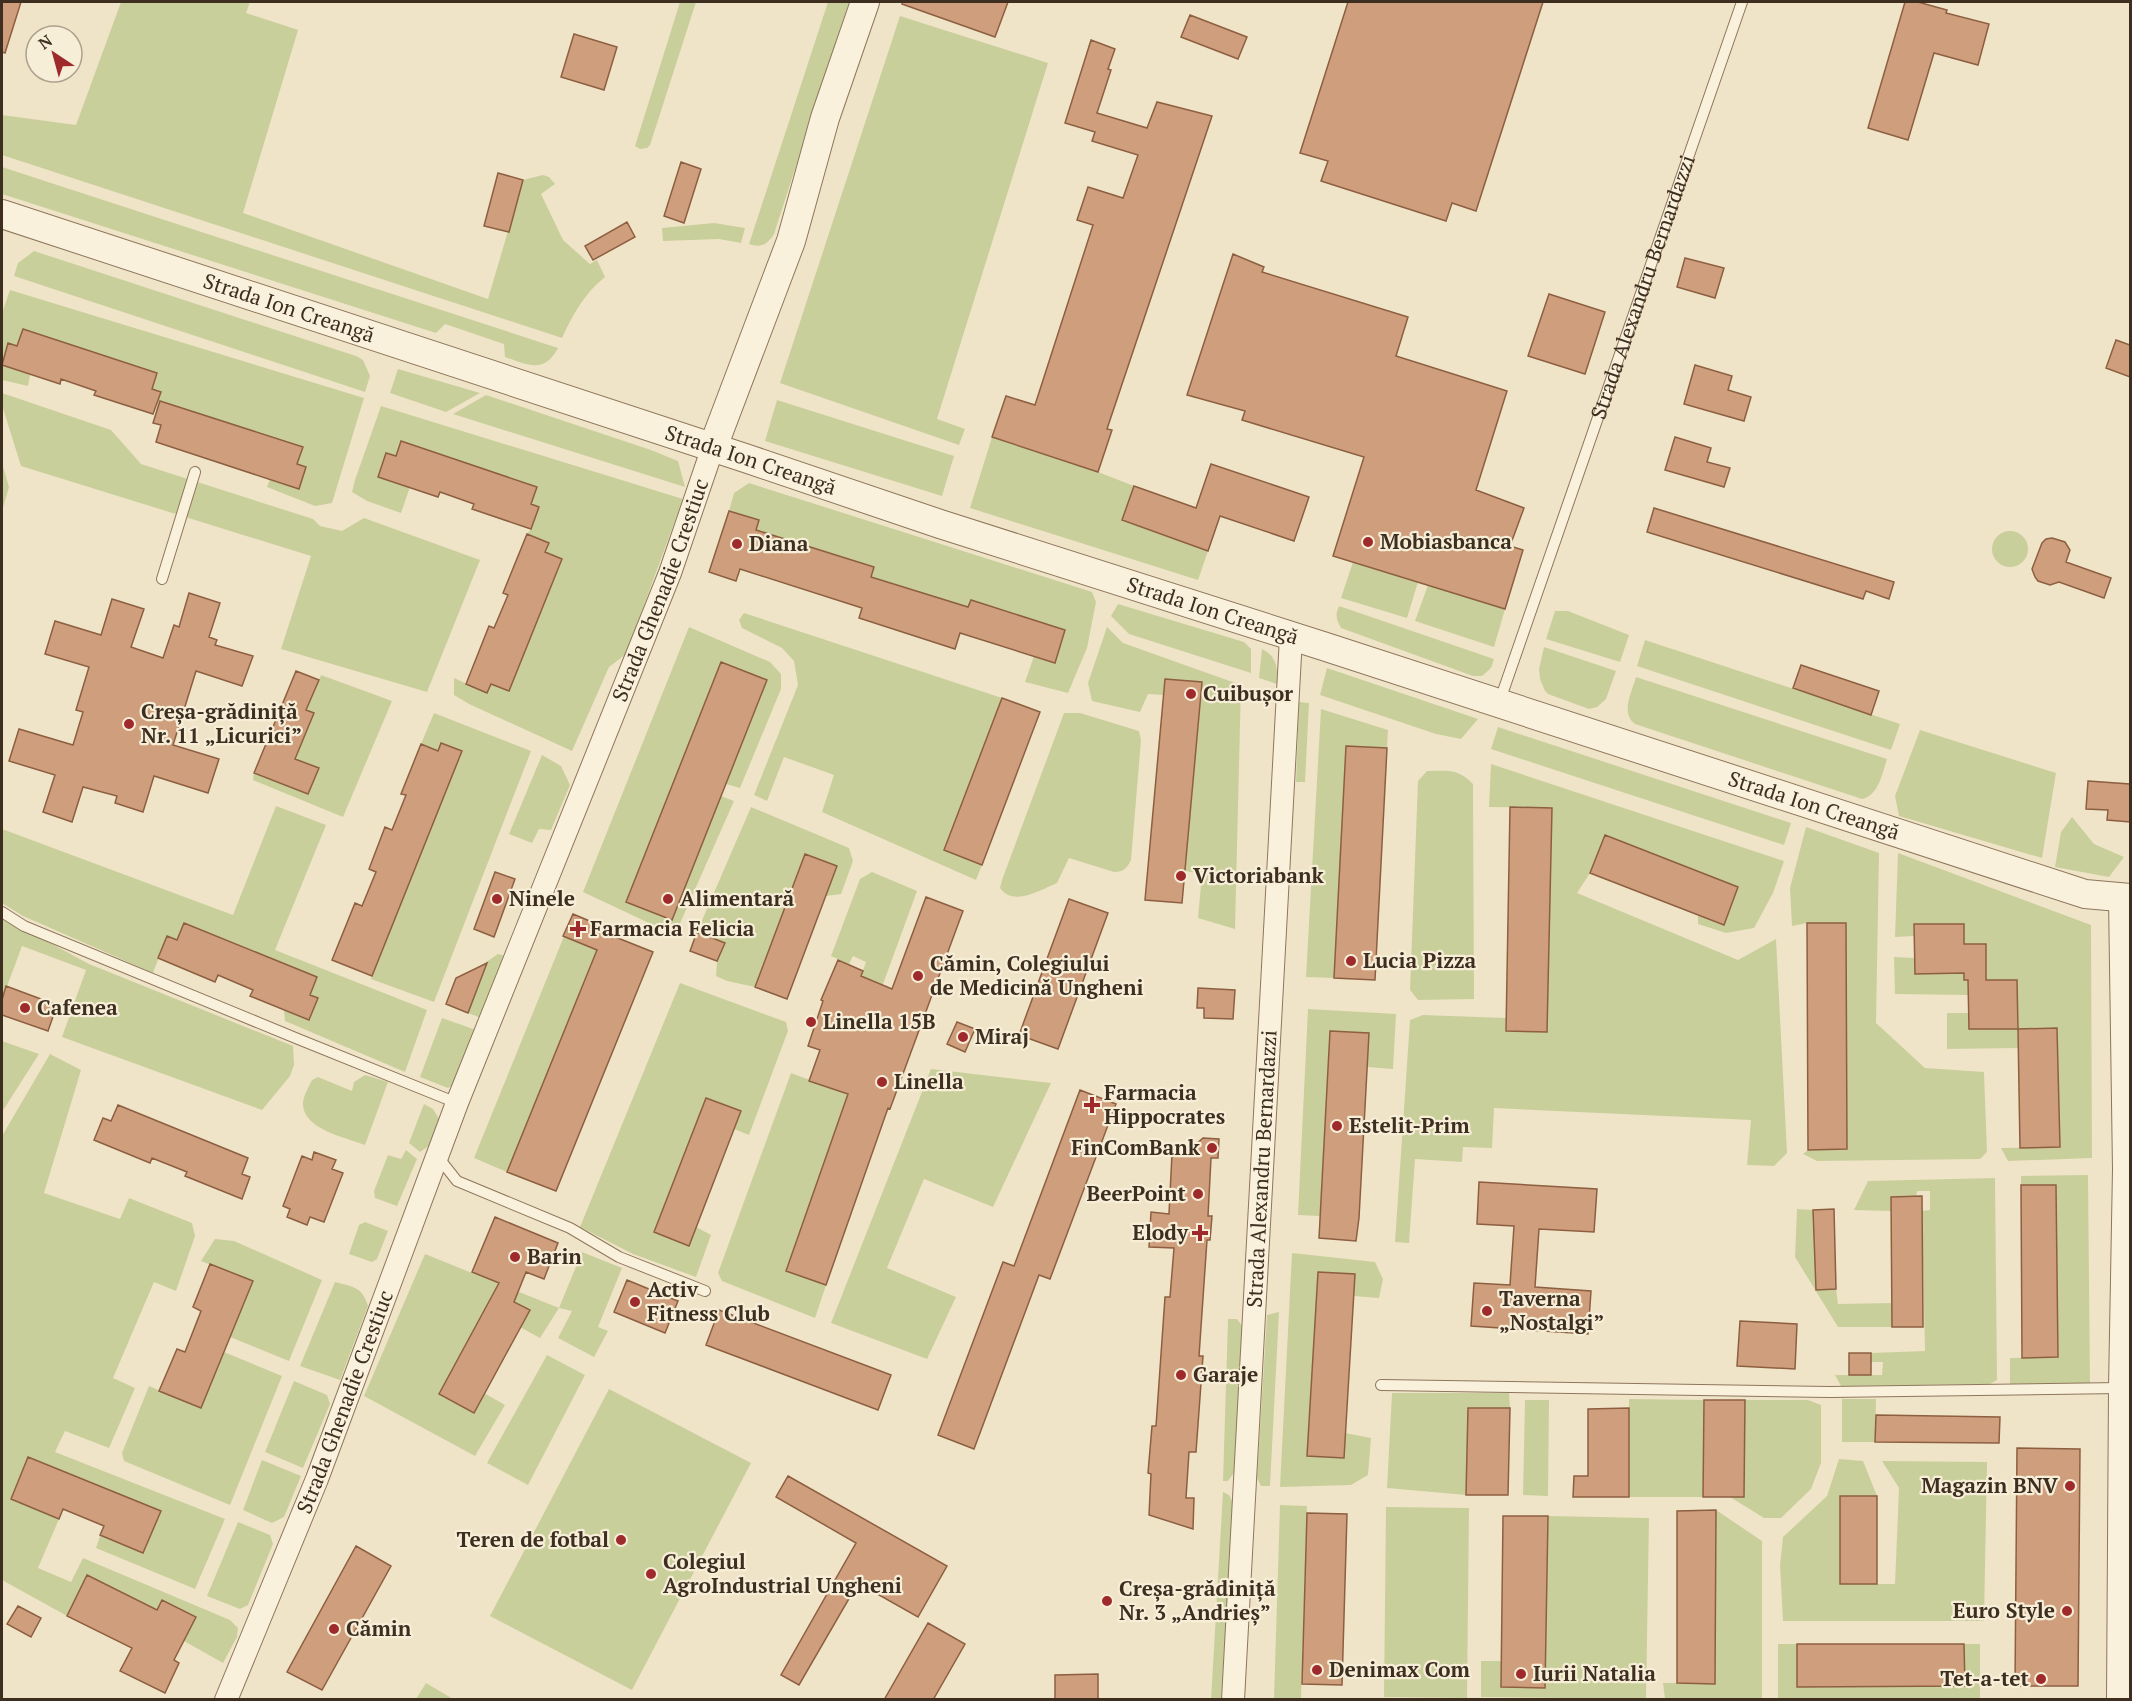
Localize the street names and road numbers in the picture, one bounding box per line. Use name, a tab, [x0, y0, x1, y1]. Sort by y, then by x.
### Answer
street label: Strada Alexandru Bernardazzi	[1583, 151, 1701, 423]
street label: Strada Ion Creangă	[200, 266, 379, 349]
street label: Strada Ion Creangă	[662, 418, 840, 501]
street label: Strada Ghenadie Crestiuc	[605, 475, 714, 706]
street label: Strada Ion Creangă	[1124, 569, 1303, 650]
street label: Strada Ion Creangă	[1725, 764, 1904, 846]
street label: Strada Alexandru Bernardazzi	[1239, 1029, 1283, 1308]
street label: Strada Ghenadie Crestiuc	[289, 1286, 399, 1517]

